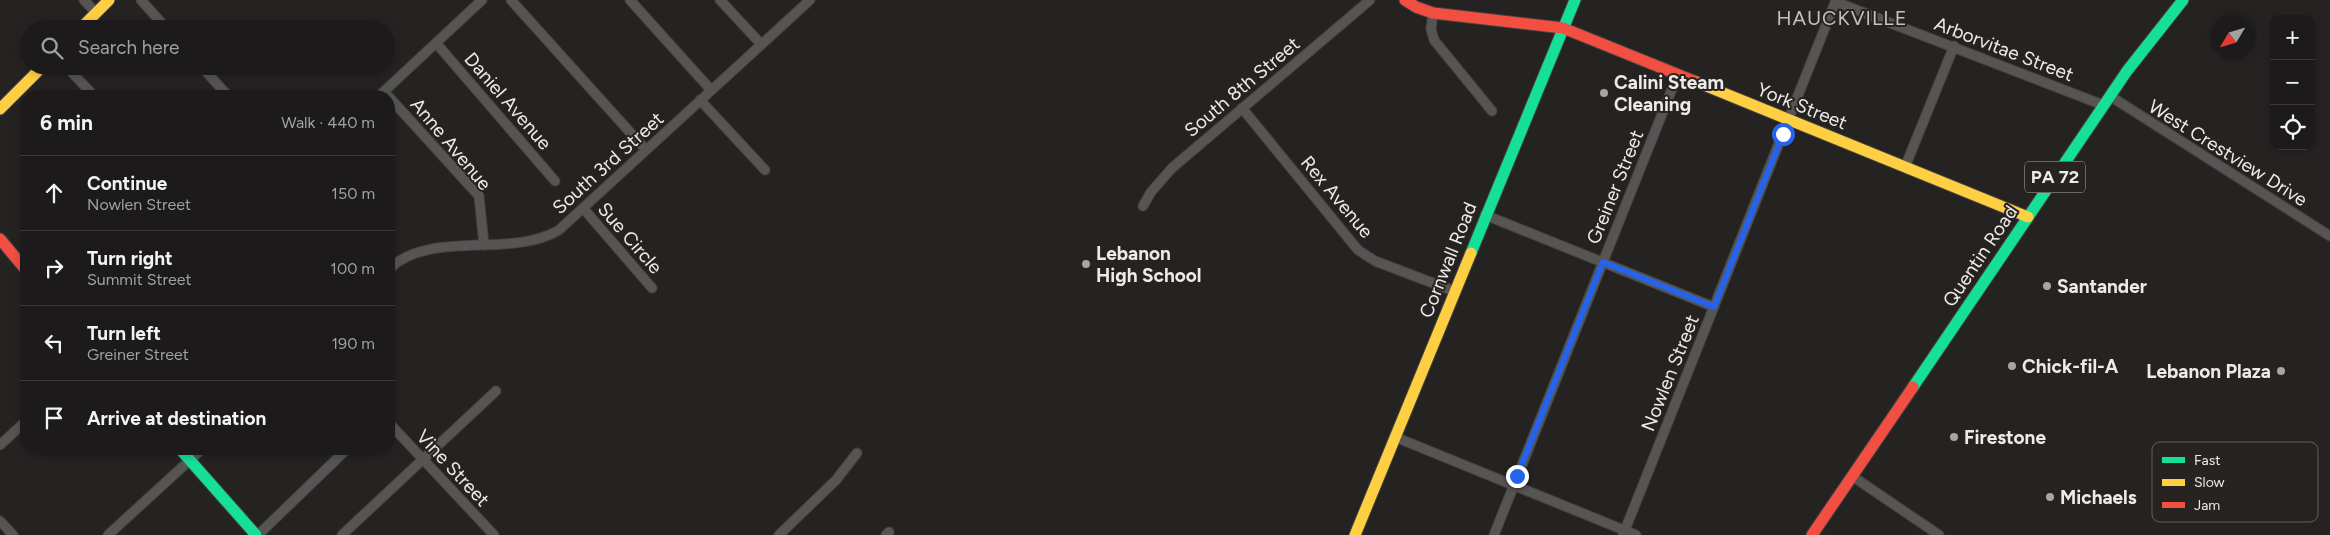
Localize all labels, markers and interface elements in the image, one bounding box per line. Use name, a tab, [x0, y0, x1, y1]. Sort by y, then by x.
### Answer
district label: HAUCKVILLE	[1776, 6, 1908, 30]
street label: Arborvitae Street	[1931, 12, 2077, 86]
north arrow	[2210, 15, 2255, 60]
map controls	[2270, 15, 2315, 150]
button: +	[2270, 15, 2315, 60]
search box	[20, 20, 395, 75]
street label: South 8th Street	[1180, 32, 1304, 142]
icon: search	[38, 34, 66, 62]
text: Search here	[78, 36, 180, 59]
street label: Daniel Avenue	[460, 48, 556, 154]
button: −	[2270, 60, 2315, 105]
place label: Calini Steam Cleaning	[1614, 71, 1724, 116]
street label: York Street	[1754, 78, 1850, 134]
marker: Calini Steam Cleaning	[1598, 87, 1610, 99]
street label: Anne Avenue	[406, 93, 496, 195]
street label: West Crestview Drive	[2144, 95, 2312, 211]
button: locate	[2270, 105, 2315, 150]
street label: South 3rd Street	[548, 107, 668, 219]
text: 6 min	[40, 110, 93, 135]
text: Walk · 440 m	[281, 113, 375, 132]
route start	[1772, 123, 1795, 146]
street label: Greiner Street	[1582, 127, 1648, 247]
street label: Rex Avenue	[1296, 151, 1378, 243]
road number: PA 72	[2025, 162, 2085, 192]
text: Continue	[87, 172, 167, 195]
icon: ahead	[40, 179, 68, 207]
text: 150 m	[331, 184, 375, 203]
text: Nowlen Street	[87, 195, 191, 214]
street label: Sue Circle	[593, 198, 667, 278]
street label: Cornwall Road	[1414, 199, 1482, 321]
street label: Quentin Road	[1938, 201, 2022, 311]
place label: Lebanon High School	[1096, 242, 1202, 287]
text: Turn right	[87, 247, 173, 270]
icon: right	[40, 254, 68, 282]
marker: Lebanon High School	[1080, 258, 1092, 270]
text: 100 m	[330, 259, 375, 278]
text: Summit Street	[87, 270, 192, 289]
place label: Santander	[2057, 275, 2147, 298]
marker: Santander	[2041, 280, 2053, 292]
street label: Nowlen Street	[1636, 311, 1704, 435]
text: Turn left	[87, 322, 161, 345]
icon: left	[40, 329, 68, 357]
text: 190 m	[332, 334, 375, 353]
text: Greiner Street	[87, 345, 189, 364]
place label: Chick-fil-A	[2022, 355, 2119, 378]
marker: Chick-fil-A	[2006, 360, 2018, 372]
place label: Lebanon Plaza	[2146, 360, 2271, 383]
marker: Lebanon Plaza	[2275, 365, 2287, 377]
icon: arrive	[40, 404, 68, 432]
text: Arrive at destination	[87, 407, 266, 430]
street label: Vine Street	[412, 425, 494, 511]
place label: Firestone	[1964, 426, 2046, 449]
marker: Firestone	[1948, 431, 1960, 443]
legend	[2152, 442, 2318, 522]
text: Fast	[2194, 452, 2220, 469]
route end	[1506, 465, 1529, 488]
text: Slow	[2194, 474, 2225, 491]
place label: Michaels	[2060, 486, 2137, 509]
marker: Michaels	[2044, 491, 2056, 503]
text: Jam	[2194, 497, 2220, 514]

